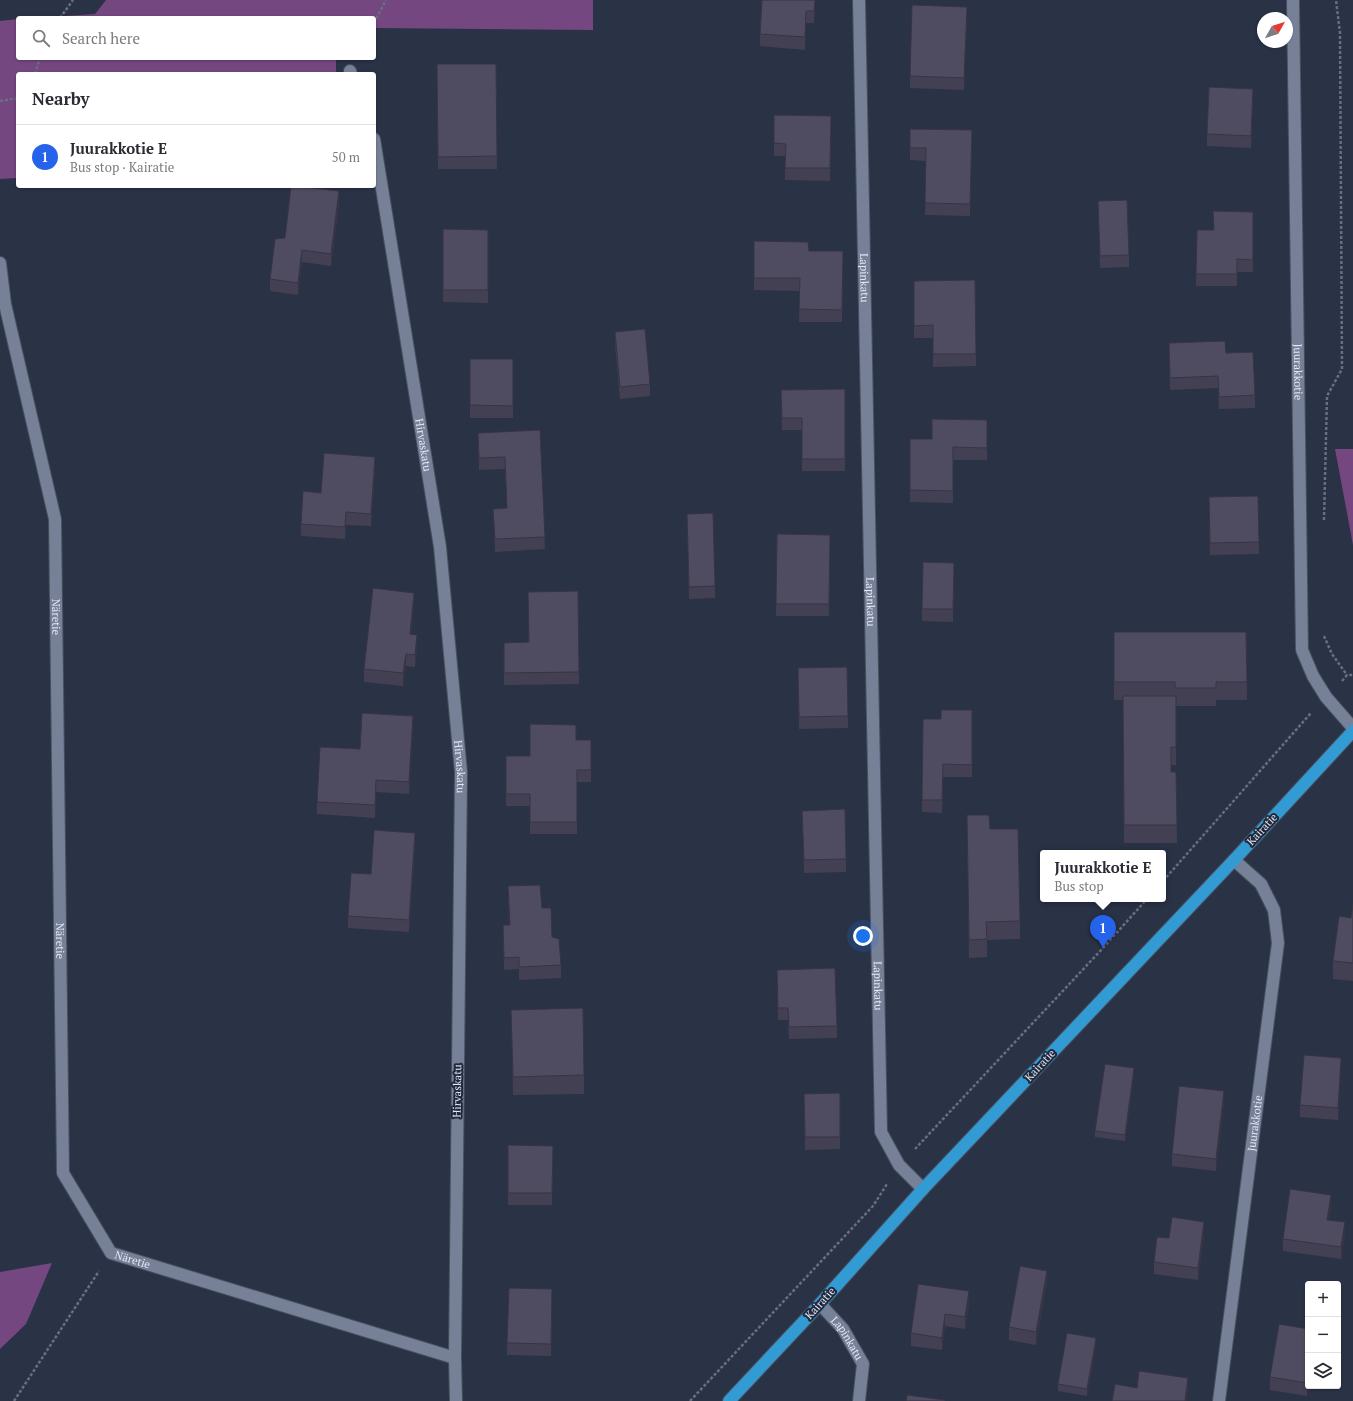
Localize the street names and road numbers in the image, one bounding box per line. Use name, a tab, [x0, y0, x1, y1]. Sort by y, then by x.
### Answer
street label: Lapinkatu	[857, 253, 872, 303]
street label: Juurakkotie	[1291, 344, 1306, 401]
street label: Hirvaskatu	[412, 418, 435, 473]
street label: Lapinkatu	[863, 577, 878, 627]
street label: Näretie	[49, 599, 63, 636]
street label: Hirvaskatu	[451, 740, 468, 794]
street label: Kairatie	[1244, 810, 1281, 848]
street label: Näretie	[53, 923, 67, 960]
street label: Lapinkatu	[871, 961, 886, 1011]
street label: Kairatie	[1022, 1046, 1059, 1084]
street label: Hirvaskatu	[450, 1064, 464, 1118]
street label: Juurakkotie	[1244, 1094, 1265, 1152]
street label: Näretie	[113, 1248, 152, 1272]
street label: Kairatie	[802, 1284, 838, 1322]
street label: Lapinkatu	[828, 1313, 867, 1363]

